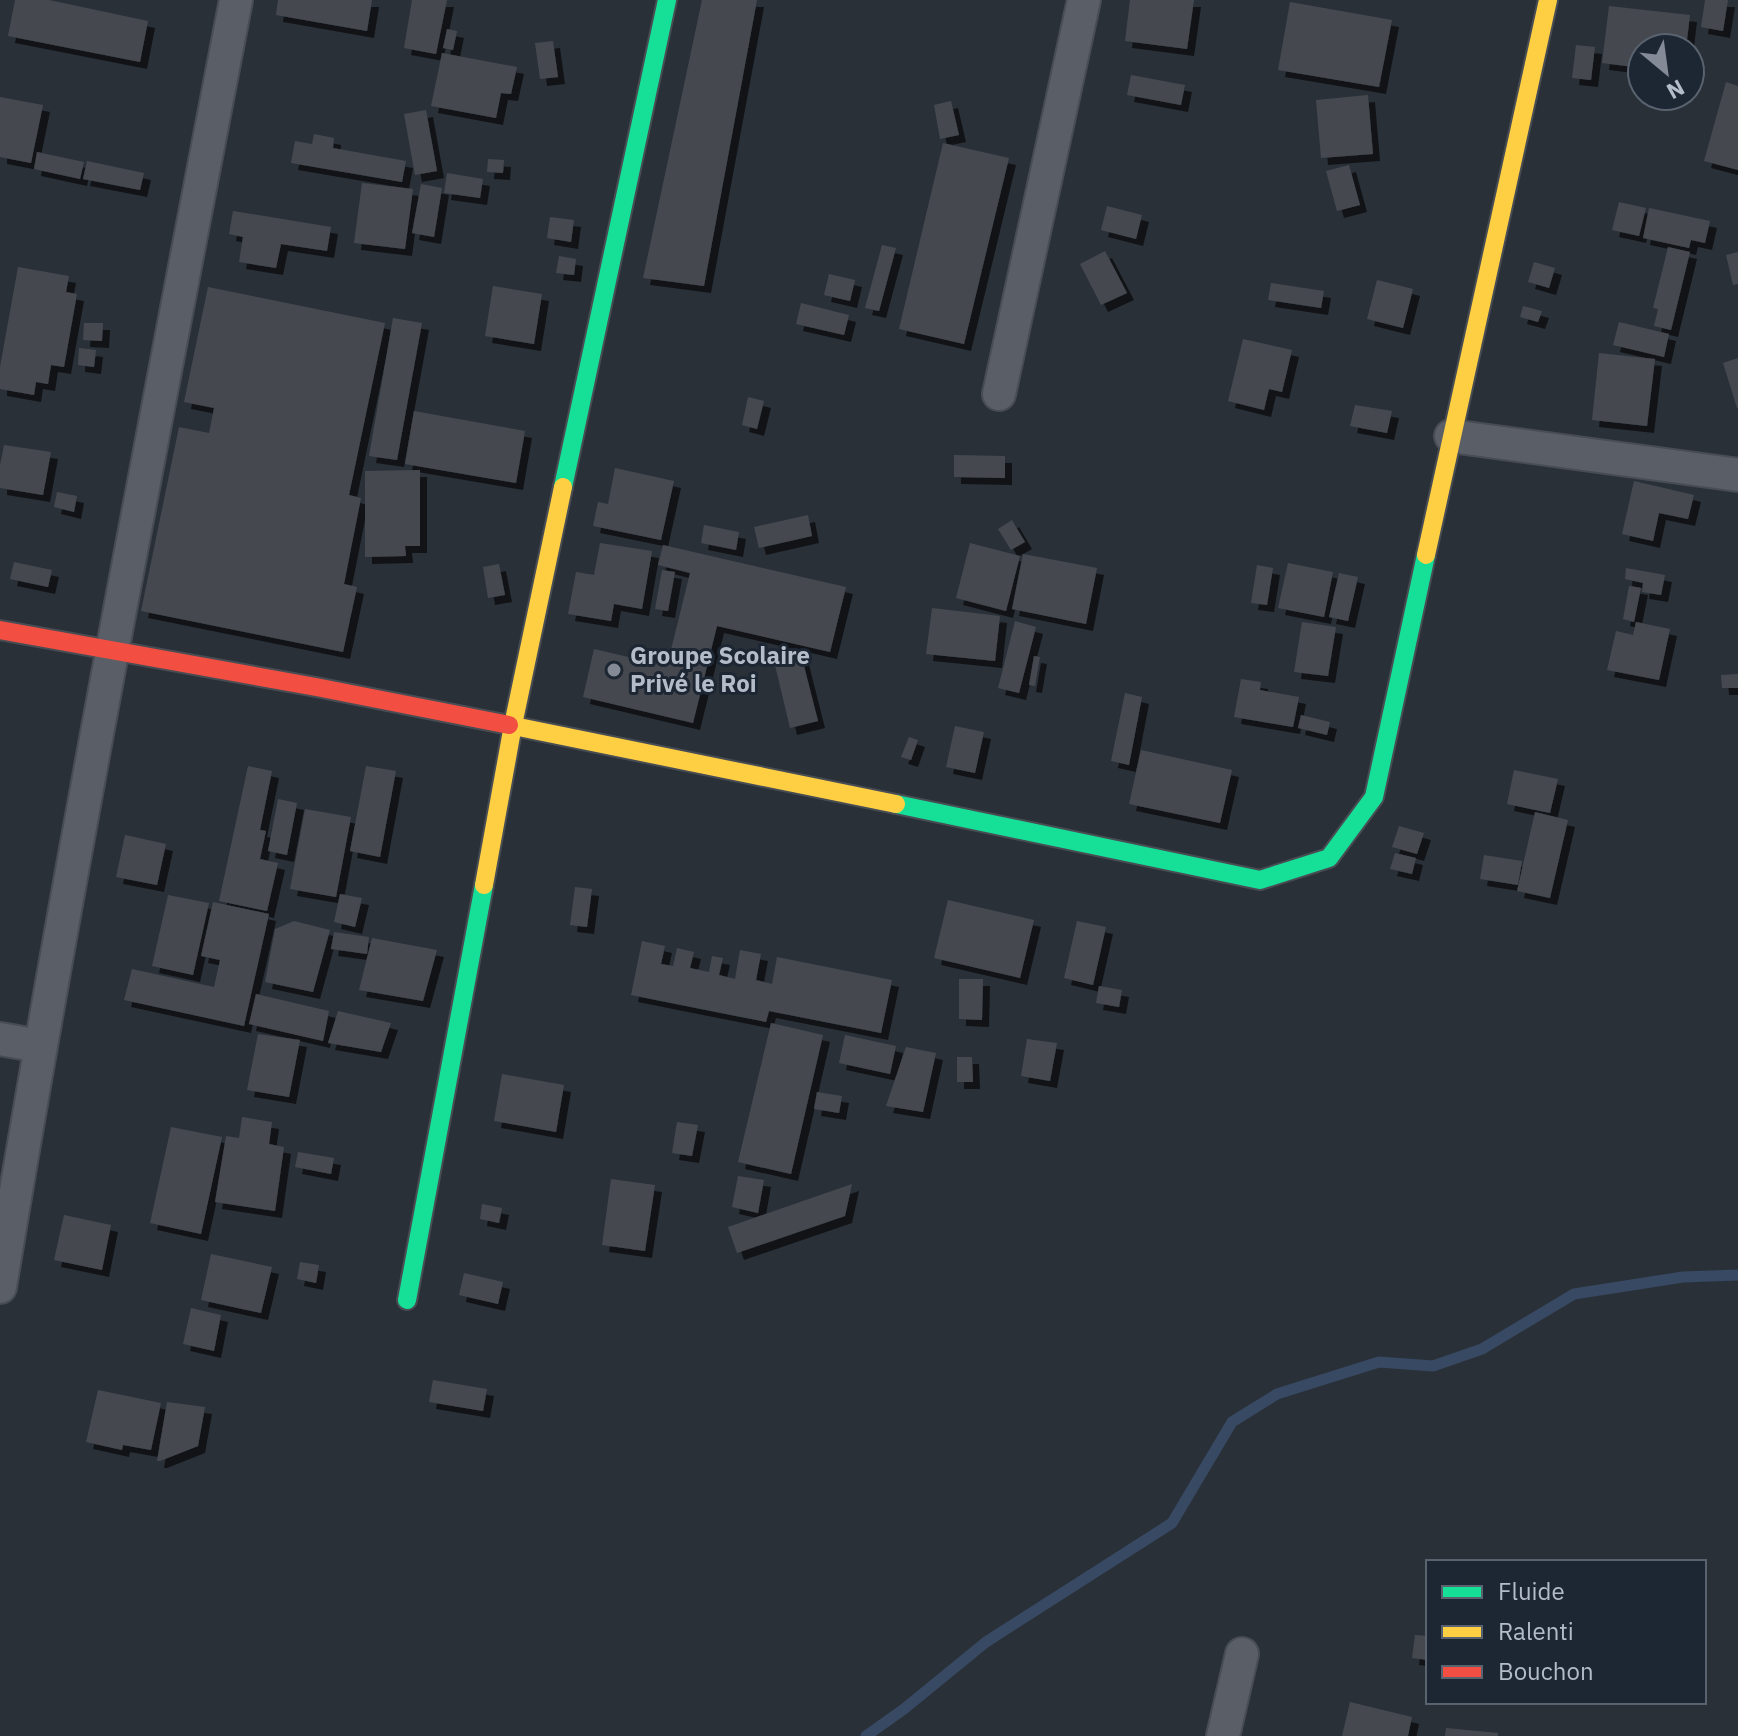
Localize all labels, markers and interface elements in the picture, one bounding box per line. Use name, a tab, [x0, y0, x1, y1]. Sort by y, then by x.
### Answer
north arrow	[1626, 32, 1706, 112]
text: N	[1662, 73, 1690, 106]
place label: Groupe Scolaire Privé le Roi	[630, 639, 810, 699]
marker: Groupe Scolaire Privé le Roi	[605, 661, 623, 679]
legend	[1426, 1560, 1706, 1704]
text: Fluide	[1498, 1575, 1565, 1607]
text: Ralenti	[1498, 1615, 1574, 1647]
text: Bouchon	[1498, 1655, 1594, 1687]

